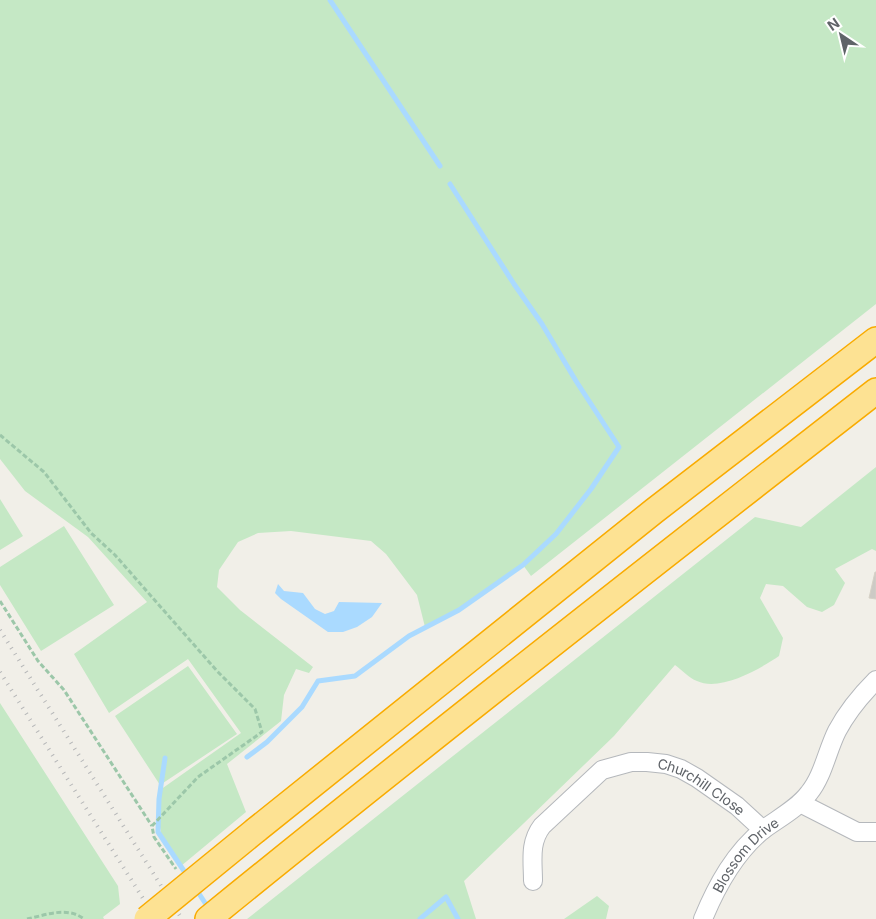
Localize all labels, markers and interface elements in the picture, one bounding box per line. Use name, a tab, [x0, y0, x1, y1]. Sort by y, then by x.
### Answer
north arrow	[816, 10, 866, 60]
text: N	[824, 14, 843, 34]
street label: Churchill Close	[657, 755, 749, 818]
street label: Blossom Drive	[708, 813, 781, 895]

